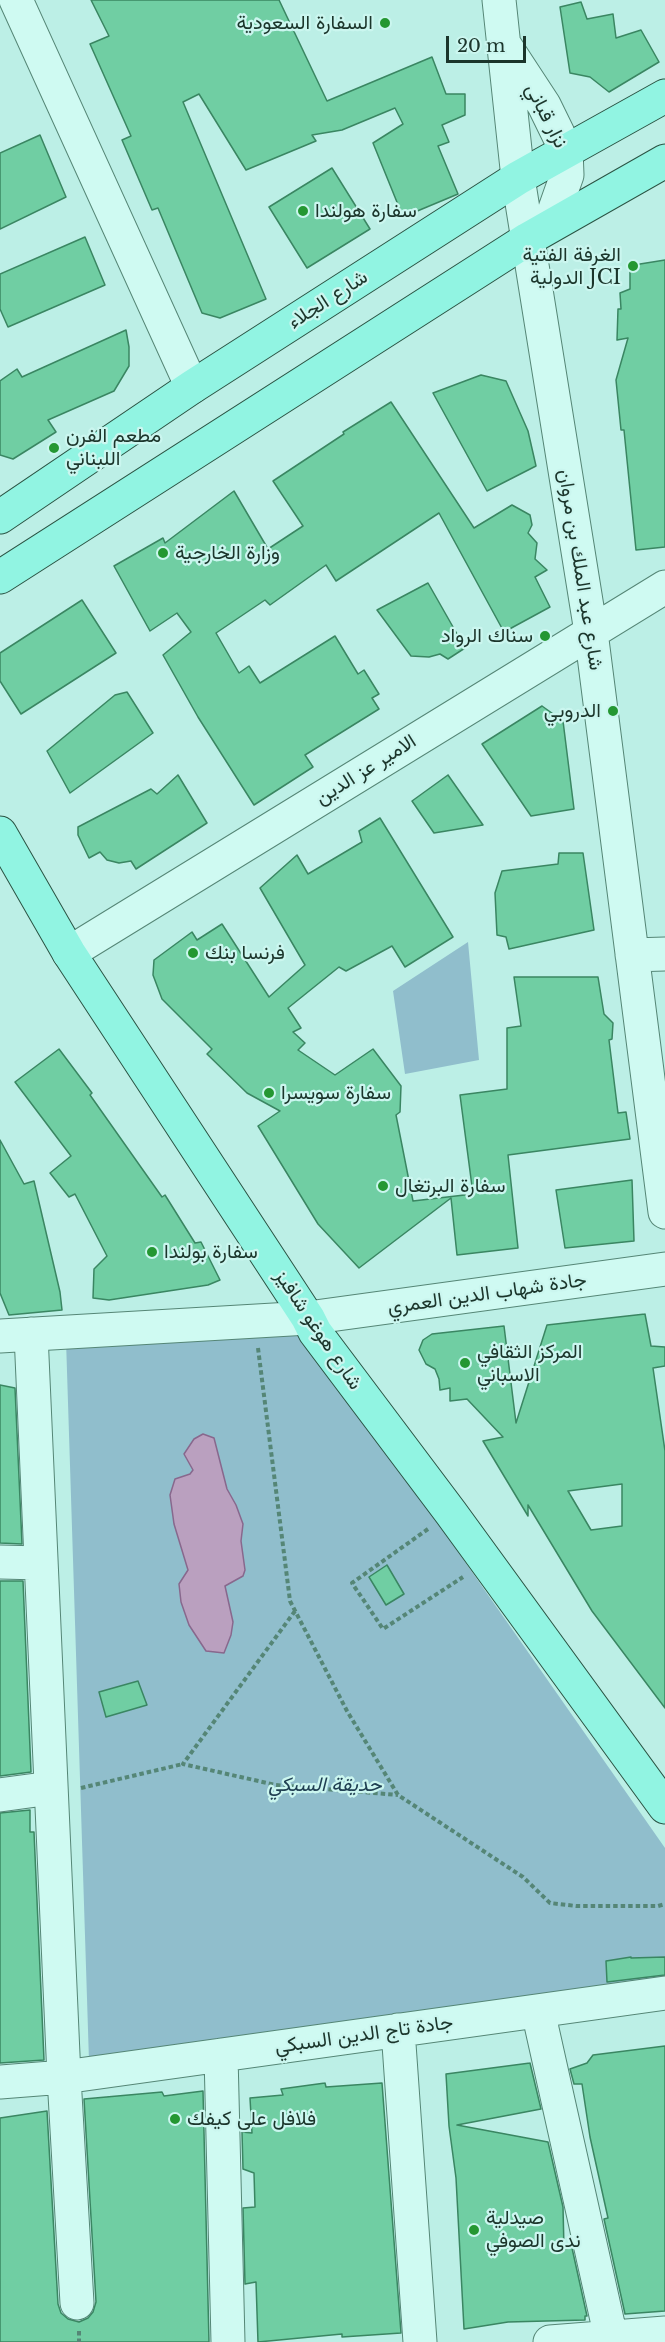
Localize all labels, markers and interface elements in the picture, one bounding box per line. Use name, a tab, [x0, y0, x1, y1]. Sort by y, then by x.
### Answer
place label: السفارة السعودية	[236, 11, 373, 35]
marker: السفارة السعودية	[378, 16, 392, 30]
scale bar	[449, 24, 528, 62]
text: 20 m	[457, 35, 505, 57]
street label: نزار قباني	[520, 80, 572, 152]
place label: سفارة هولندا	[315, 199, 417, 223]
marker: سفارة هولندا	[296, 204, 310, 218]
place label: الغرفة الفتية الدولية JCI	[522, 243, 621, 290]
marker: الغرفة الفتية الدولية JCI	[626, 259, 640, 273]
street label: شارع الجلاء	[284, 265, 372, 335]
place label: مطعم الفرن اللبناني	[66, 424, 161, 471]
marker: مطعم الفرن اللبناني	[47, 441, 61, 455]
street label: شارع عبد الملك بن مروان	[552, 468, 608, 672]
place label: وزارة الخارجية	[175, 541, 280, 565]
marker: وزارة الخارجية	[156, 546, 170, 560]
place label: سناك الرواد	[441, 624, 533, 648]
marker: سناك الرواد	[538, 629, 552, 643]
place label: الدروبي	[544, 699, 601, 723]
marker: الدروبي	[606, 704, 620, 718]
street label: الامير عز الدين	[311, 730, 421, 810]
place label: فرنسا بنك	[205, 941, 285, 965]
marker: فرنسا بنك	[186, 946, 200, 960]
place label: سفارة سويسرا	[281, 1081, 391, 1105]
marker: سفارة سويسرا	[262, 1086, 276, 1100]
place label: سفارة البرتغال	[395, 1174, 506, 1198]
marker: سفارة البرتغال	[376, 1179, 390, 1193]
place label: سفارة بولندا	[164, 1240, 258, 1264]
marker: سفارة بولندا	[145, 1245, 159, 1259]
street label: شارع هوغو شافيز	[269, 1265, 367, 1395]
street label: جادة شهاب الدين العمري	[386, 1268, 588, 1320]
place label: المركز الثقافي الاسباني	[477, 1340, 582, 1387]
marker: المركز الثقافي الاسباني	[458, 1356, 472, 1370]
park label: حديقة السبكي	[268, 1773, 382, 1797]
street label: جادة تاج الدين السبكي	[273, 2011, 455, 2059]
place label: فلافل على كيفك	[187, 2107, 316, 2131]
marker: فلافل على كيفك	[168, 2112, 182, 2126]
place label: صيدلية ندى الصوفي	[486, 2206, 581, 2253]
marker: صيدلية ندى الصوفي	[467, 2223, 481, 2237]

